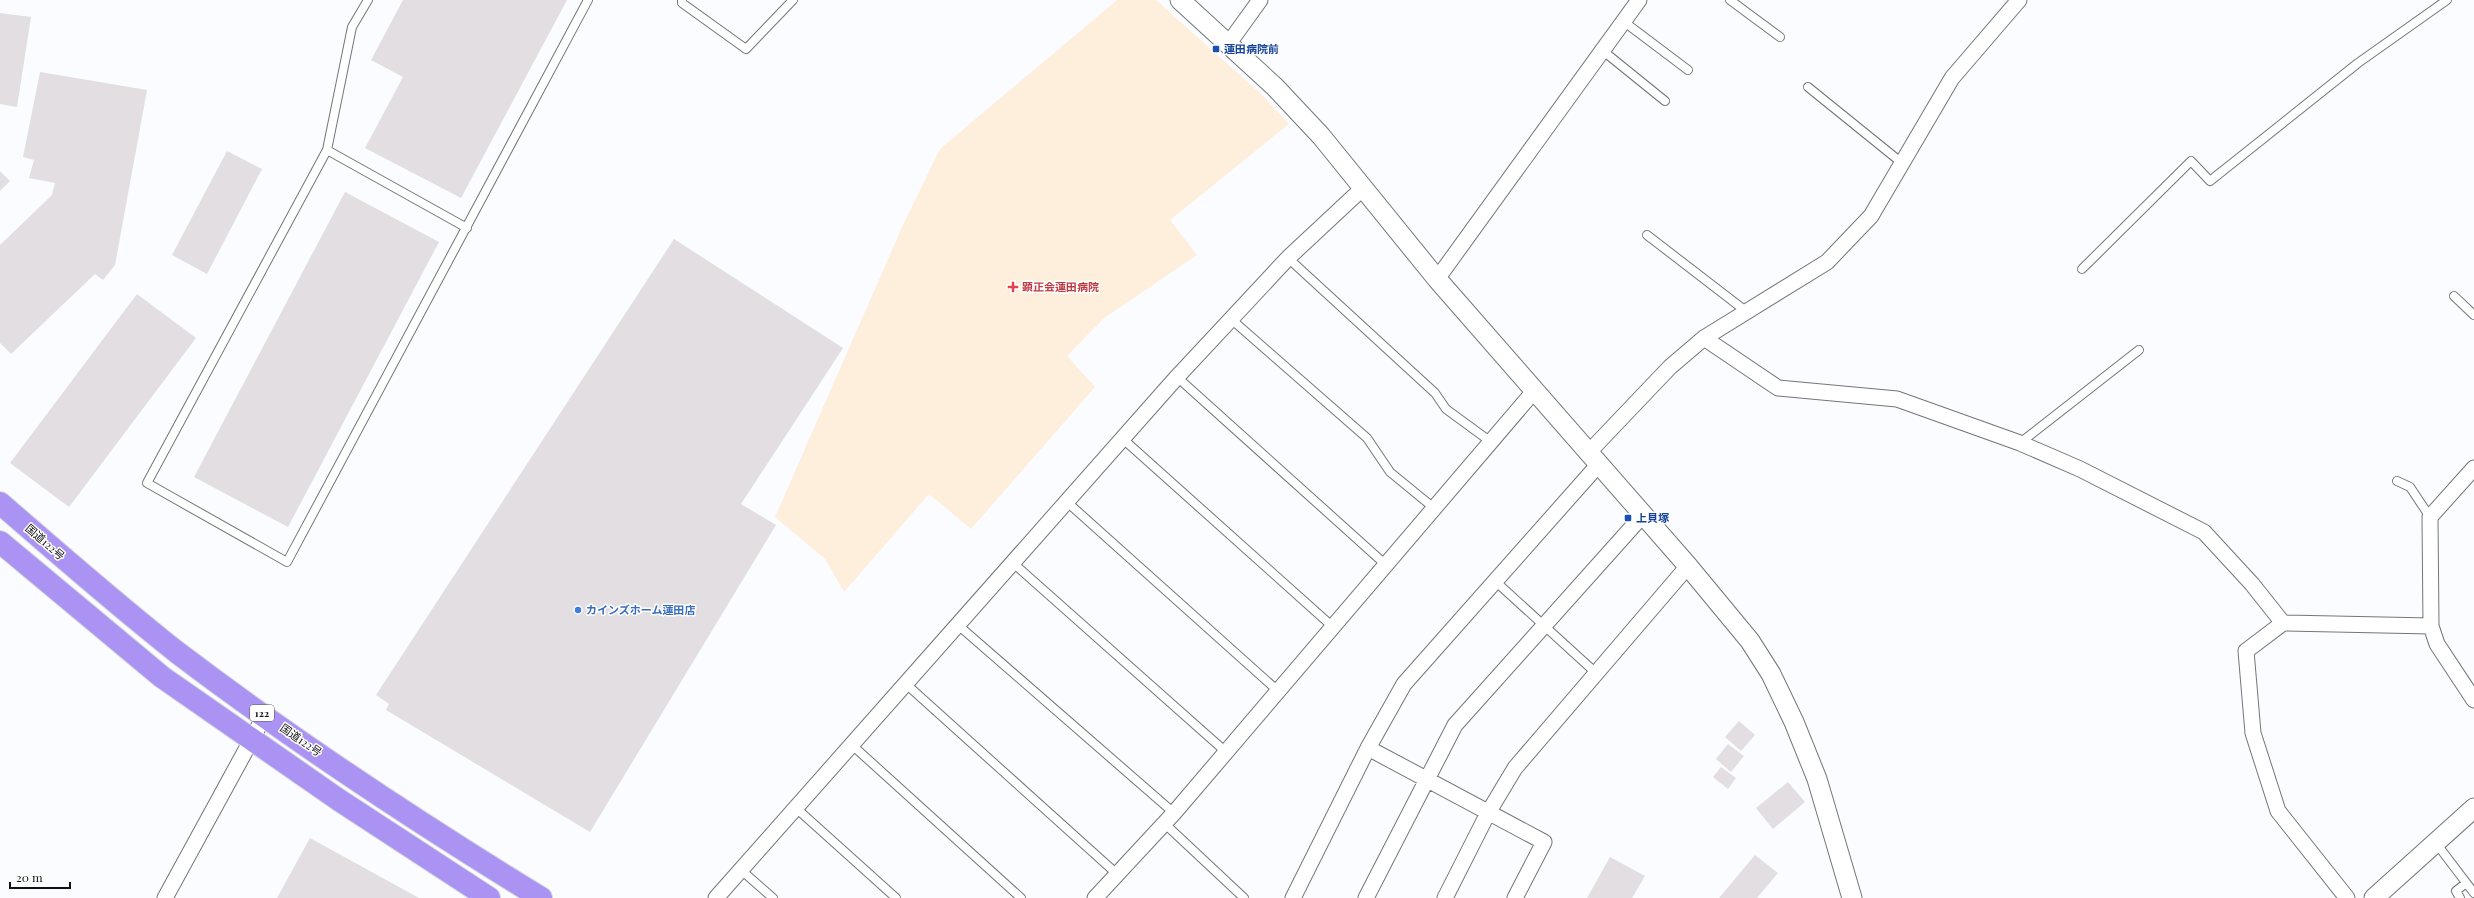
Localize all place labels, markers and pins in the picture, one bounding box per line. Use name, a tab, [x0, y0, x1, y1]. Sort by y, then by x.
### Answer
place label: 蓮田病院前	[1224, 41, 1279, 56]
marker: 蓮田病院前	[1211, 44, 1221, 54]
place label: 顕正会蓮田病院	[1022, 279, 1099, 294]
marker: 顕正会蓮田病院	[1007, 281, 1019, 293]
place label: 上貝塚	[1636, 510, 1670, 525]
marker: 上貝塚	[1623, 513, 1633, 523]
place label: カインズホーム蓮田店	[586, 602, 695, 617]
marker: カインズホーム蓮田店	[573, 605, 583, 615]

